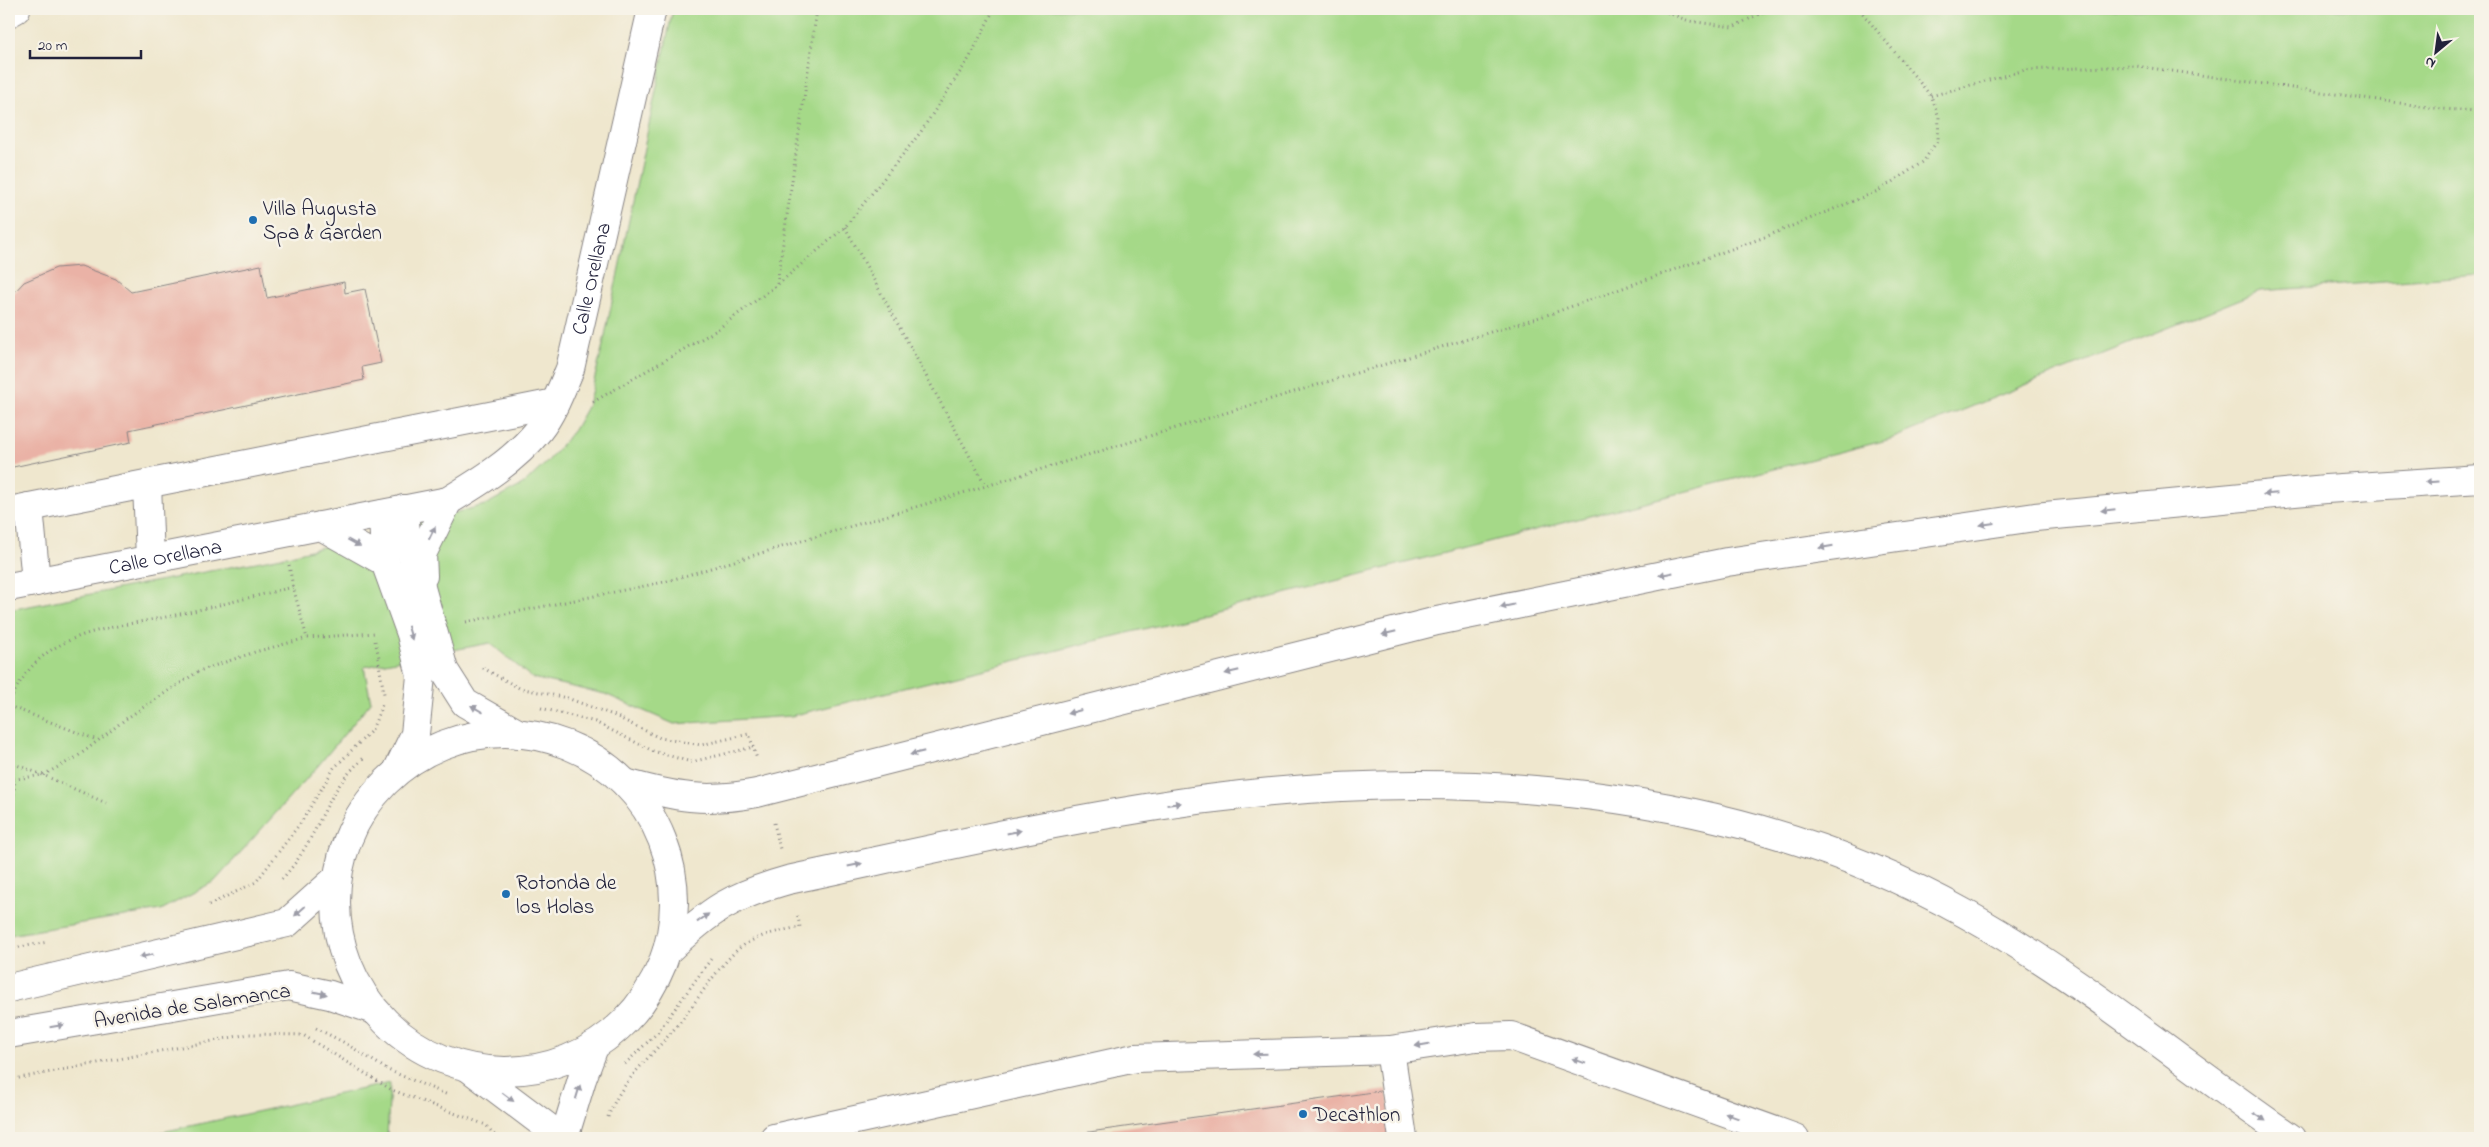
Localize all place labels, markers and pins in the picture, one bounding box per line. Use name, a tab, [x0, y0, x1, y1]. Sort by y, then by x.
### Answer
place label: Villa Augusta Spa & Garden	[262, 195, 382, 249]
marker: Villa Augusta Spa & Garden	[247, 214, 259, 226]
place label: Rotonda de los Holas	[516, 869, 617, 923]
marker: Rotonda de los Holas	[500, 888, 512, 900]
place label: Decathlon	[1312, 1101, 1400, 1131]
marker: Decathlon	[1297, 1108, 1309, 1120]

